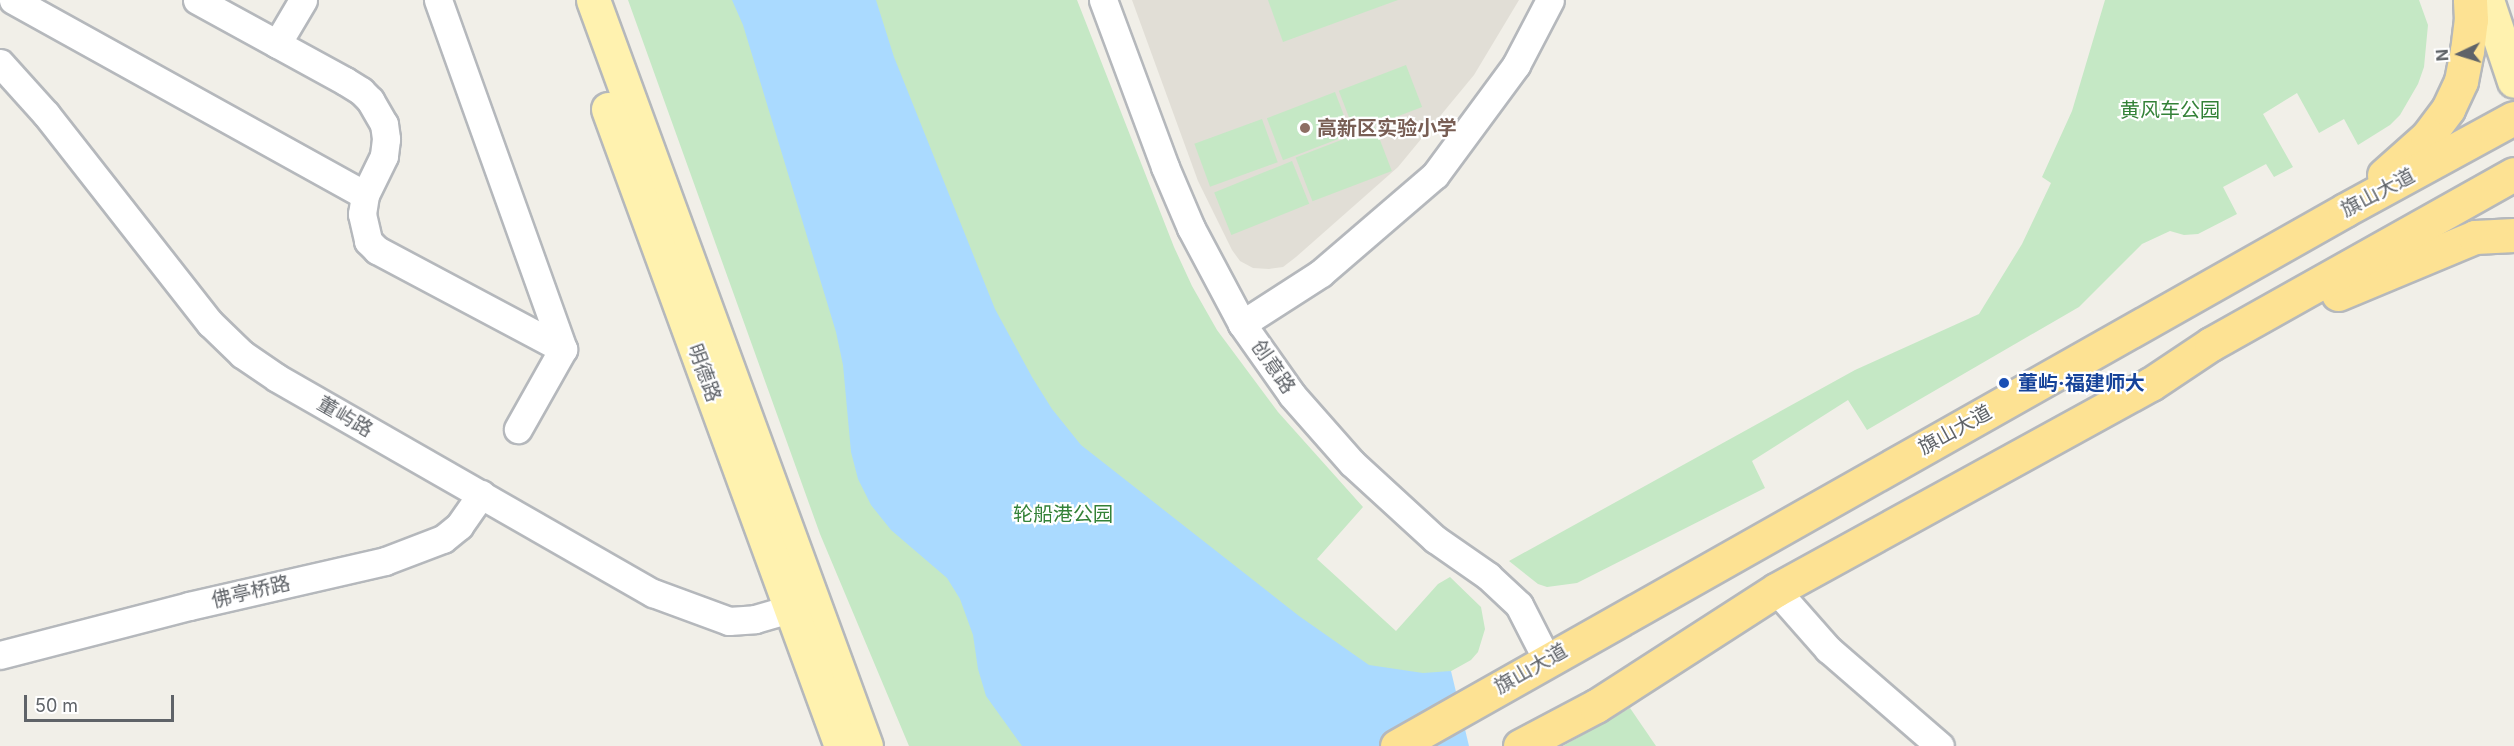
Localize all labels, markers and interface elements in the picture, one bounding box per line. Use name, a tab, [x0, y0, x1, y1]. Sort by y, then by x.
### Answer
north arrow	[2430, 24, 2490, 84]
text: N	[2432, 48, 2452, 62]
park label: 黄风车公园	[2120, 98, 2220, 122]
place label: 高新区实验小学	[1317, 116, 1457, 140]
marker: 高新区实验小学	[1298, 121, 1312, 135]
street label: 旗山大道	[2337, 164, 2419, 222]
street label: 创意路	[1246, 336, 1300, 398]
street label: 明德路	[682, 341, 726, 405]
place label: 董屿·福建师大	[2018, 371, 2145, 395]
marker: 董屿·福建师大	[1995, 374, 2013, 392]
street label: 董屿路	[313, 392, 377, 442]
street label: 旗山大道	[1914, 400, 1996, 460]
park label: 轮船港公园	[1013, 502, 1113, 526]
street label: 佛亭桥路	[209, 571, 293, 613]
street label: 旗山大道	[1490, 639, 1572, 699]
scale bar	[27, 683, 177, 721]
text: 50 m	[35, 695, 78, 716]

